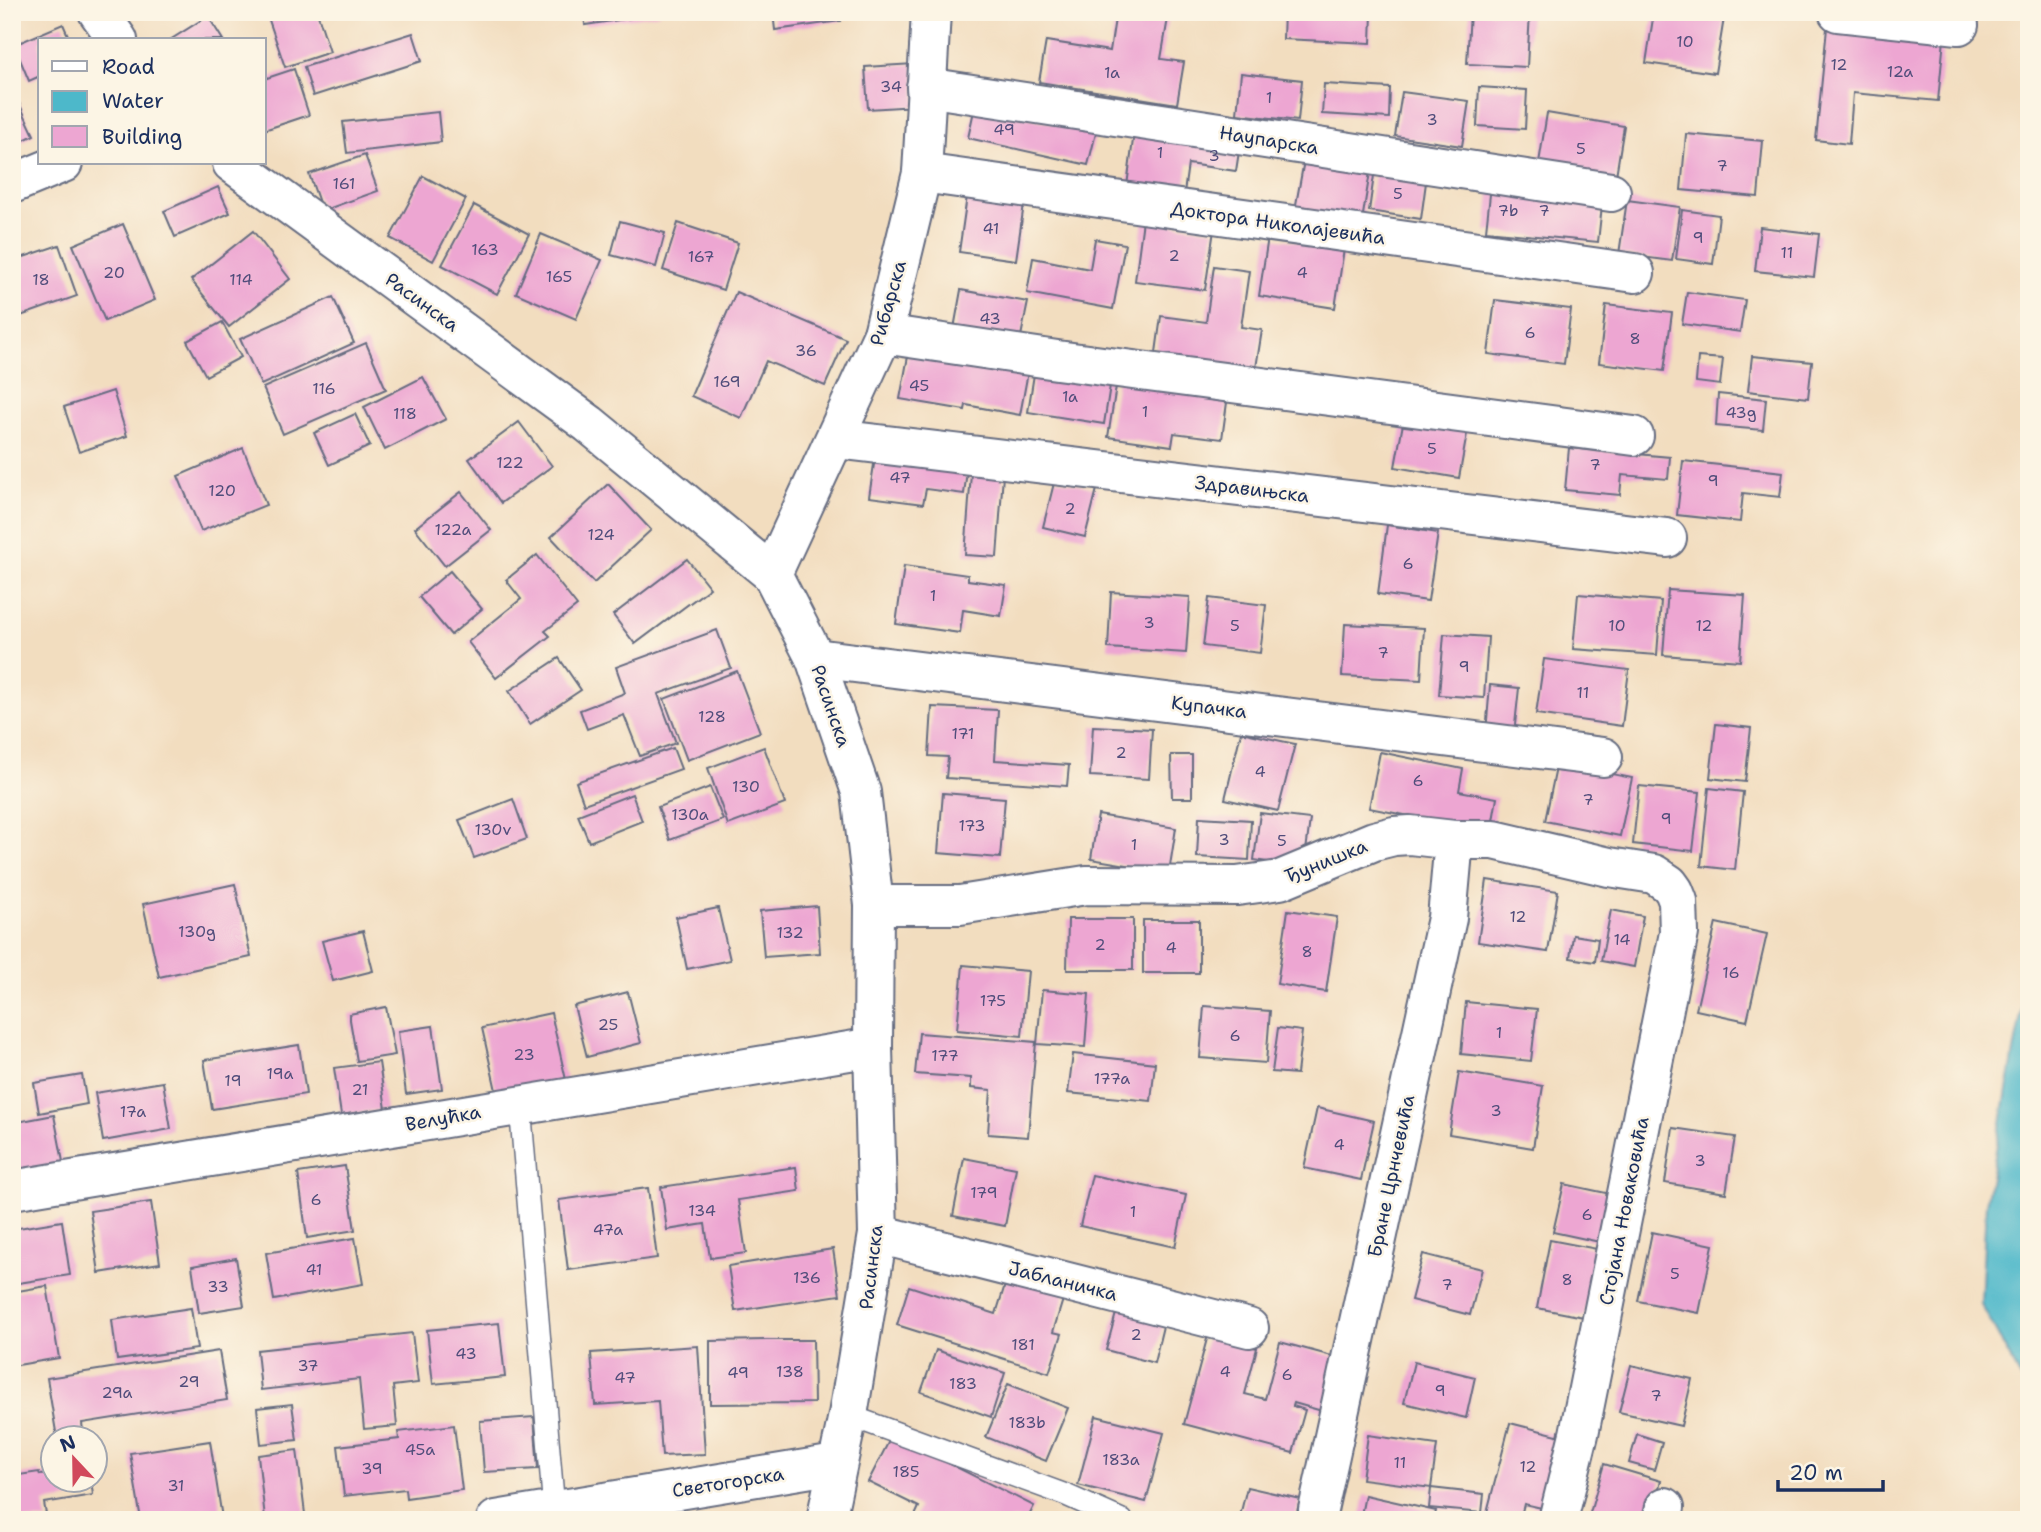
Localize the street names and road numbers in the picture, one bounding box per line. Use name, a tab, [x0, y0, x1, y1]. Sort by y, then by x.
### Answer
street label: Наупарска	[1218, 120, 1321, 160]
street label: Доктора Николајевића	[1169, 196, 1387, 250]
street label: Рибарска	[864, 257, 912, 349]
street label: Расинска	[380, 267, 464, 337]
street label: Здравињска	[1193, 470, 1311, 508]
street label: Расинска	[805, 662, 857, 751]
street label: Купачка	[1170, 690, 1249, 724]
street label: Ђунишка	[1281, 833, 1371, 889]
street label: Бране Црнчевића	[1362, 1092, 1420, 1260]
street label: Велућка	[403, 1099, 483, 1137]
street label: Стојана Новаковића	[1593, 1114, 1655, 1307]
street label: Расинска	[853, 1223, 889, 1311]
street label: Јабланичка	[1006, 1255, 1120, 1307]
street label: Светогорска	[670, 1461, 786, 1503]

